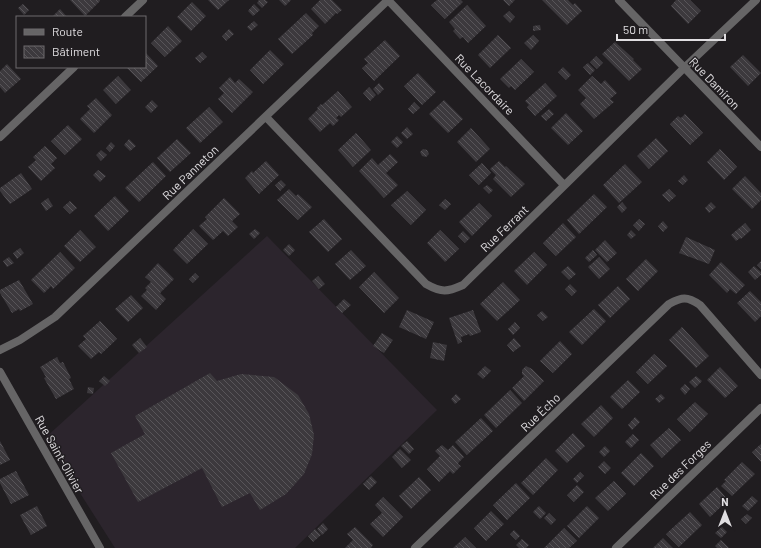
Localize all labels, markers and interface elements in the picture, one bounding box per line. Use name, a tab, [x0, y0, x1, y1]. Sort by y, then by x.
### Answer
legend	[16, 16, 146, 68]
scale bar	[617, 16, 725, 42]
text: 50 m	[623, 22, 648, 36]
text: Route	[52, 24, 83, 38]
text: Bâtiment	[52, 44, 100, 58]
street label: Rue Lacordaire	[453, 51, 517, 117]
street label: Rue Damiron	[687, 54, 743, 112]
street label: Rue Panneton	[159, 142, 221, 202]
street label: Rue Ferrant	[477, 202, 531, 254]
street label: Rue Écho	[518, 390, 562, 434]
street label: Rue Saint-Olivier	[33, 413, 88, 496]
street label: Rue des Forges	[647, 436, 713, 502]
north arrow	[705, 492, 745, 532]
text: N	[721, 495, 729, 508]

